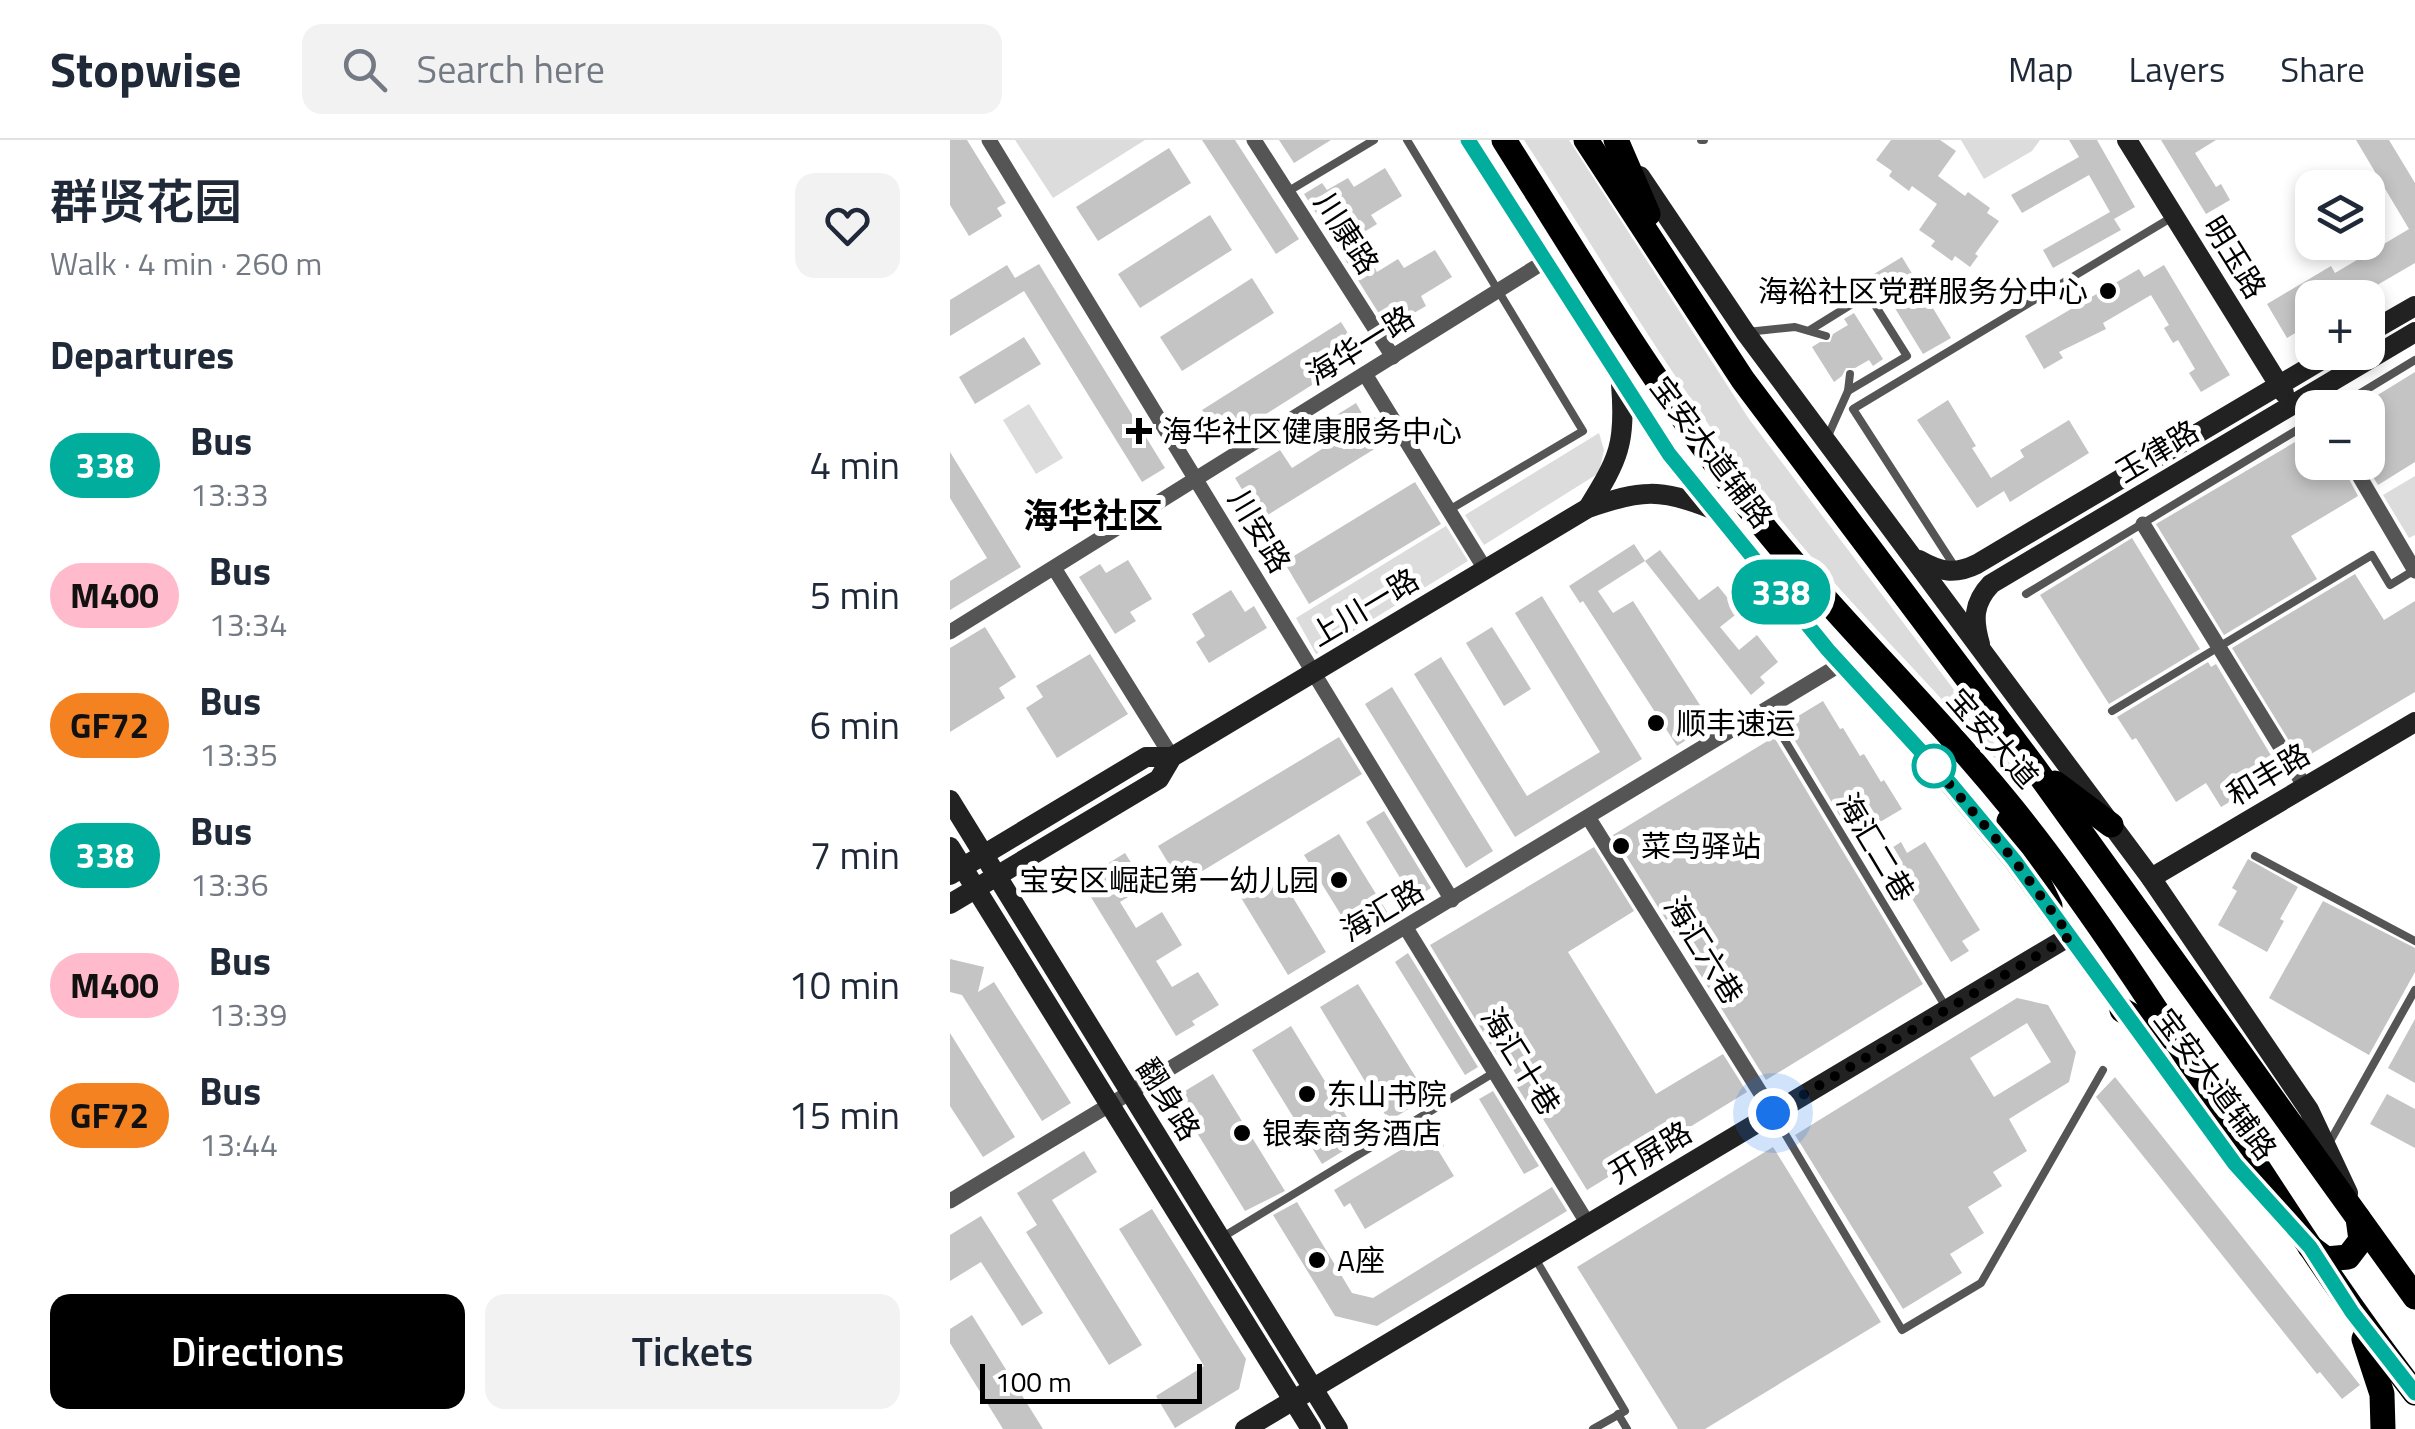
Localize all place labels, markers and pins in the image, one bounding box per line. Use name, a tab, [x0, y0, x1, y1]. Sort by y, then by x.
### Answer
place label: 海裕社区党群服务分中心	[1758, 268, 2088, 314]
marker: 海裕社区党群服务分中心	[2097, 280, 2119, 302]
place label: 海华社区健康服务中心	[1162, 408, 1462, 454]
marker: 海华社区健康服务中心	[1126, 418, 1152, 444]
place label: 顺丰速运	[1676, 700, 1796, 746]
marker: 顺丰速运	[1645, 712, 1667, 734]
unlabelled marker	[1913, 745, 1955, 787]
place label: 菜鸟驿站	[1641, 823, 1761, 869]
marker: 菜鸟驿站	[1610, 835, 1632, 857]
place label: 宝安区崛起第一幼儿园	[1019, 857, 1319, 903]
marker: 宝安区崛起第一幼儿园	[1328, 869, 1350, 891]
place label: 东山书院	[1327, 1071, 1447, 1117]
marker: 东山书院	[1296, 1083, 1318, 1105]
place label: 银泰商务酒店	[1262, 1110, 1442, 1156]
marker: 银泰商务酒店	[1231, 1122, 1253, 1144]
place label: A座	[1337, 1237, 1385, 1283]
marker: A座	[1306, 1249, 1328, 1271]

